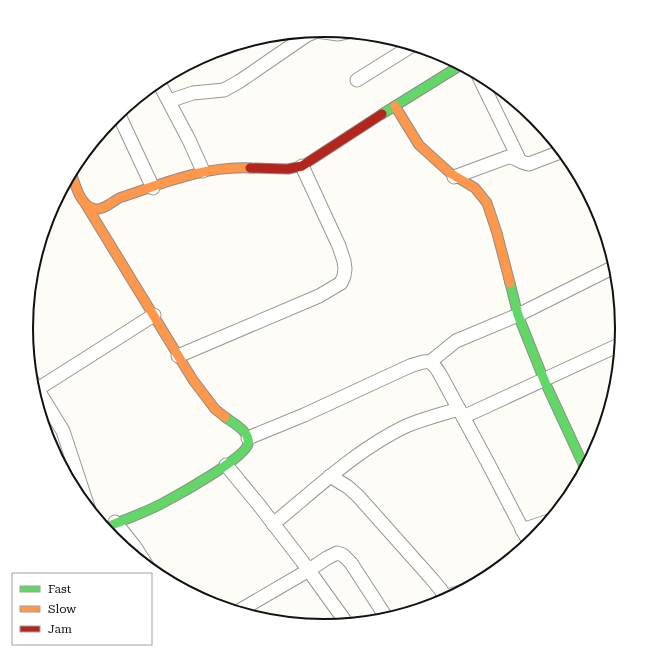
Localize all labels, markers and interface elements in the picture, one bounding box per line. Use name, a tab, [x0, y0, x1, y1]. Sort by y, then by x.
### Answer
legend	[12, 573, 152, 645]
text: Fast	[48, 582, 72, 596]
text: Slow	[48, 602, 76, 616]
text: Jam	[48, 622, 72, 636]

